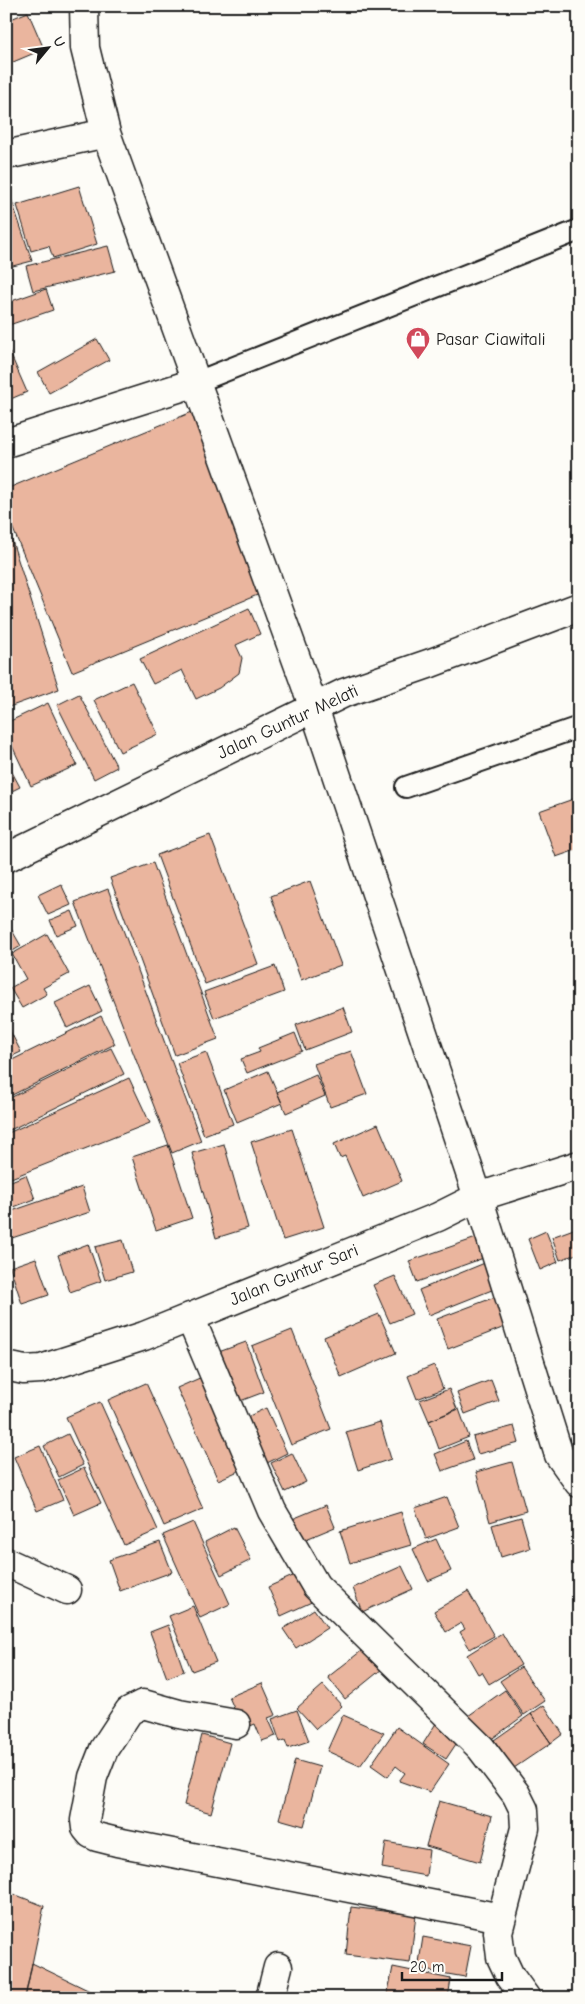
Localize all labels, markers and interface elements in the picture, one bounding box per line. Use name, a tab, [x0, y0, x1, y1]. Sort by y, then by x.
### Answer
north arrow	[22, 22, 72, 72]
text: U	[49, 34, 69, 50]
shop icon: Pasar Ciawitali	[405, 326, 431, 360]
place label: Pasar Ciawitali	[436, 329, 546, 350]
street label: Jalan Guntur Melati	[214, 680, 362, 764]
street label: Jalan Guntur Sari	[227, 1240, 361, 1310]
scale bar	[402, 1949, 502, 1981]
text: 20 m	[410, 1958, 444, 1976]

